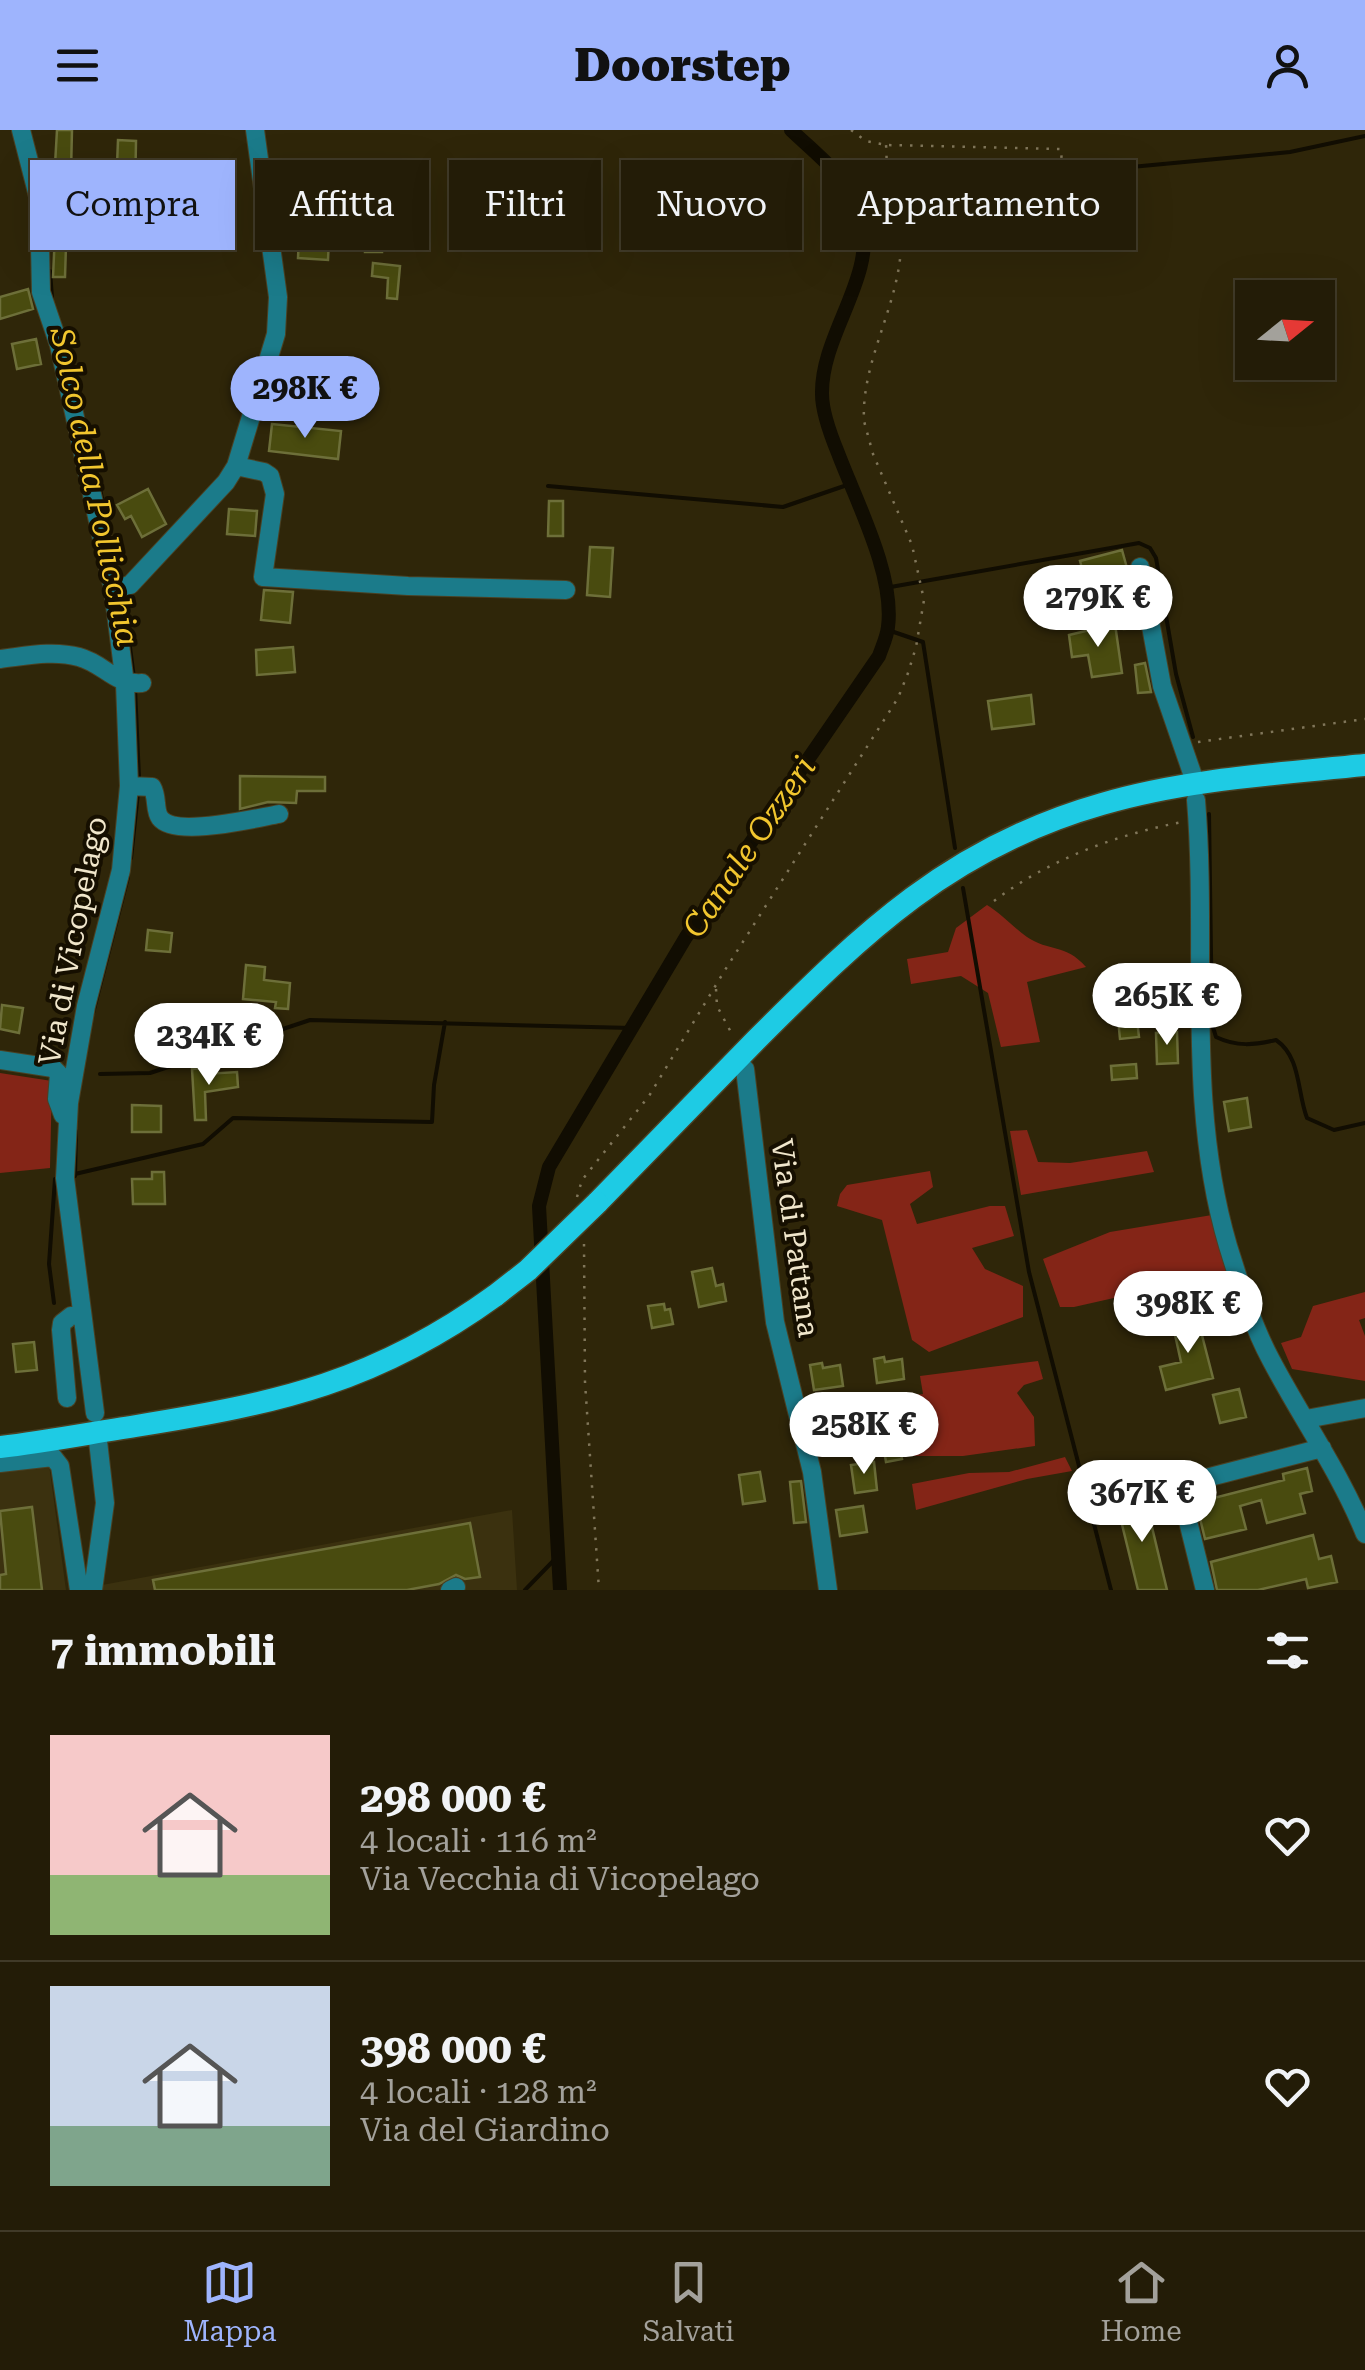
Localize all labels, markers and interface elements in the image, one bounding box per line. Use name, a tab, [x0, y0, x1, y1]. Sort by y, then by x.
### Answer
icon: menu	[50, 38, 105, 93]
icon: person	[1260, 38, 1315, 93]
text: Doorstep	[574, 39, 791, 92]
chip: Compra	[30, 160, 235, 250]
chip: Affitta	[255, 160, 429, 250]
chip: Filtri	[449, 160, 601, 250]
chip: Nuovo	[621, 160, 802, 250]
chip: Appartamento	[822, 160, 1136, 250]
north arrow	[1235, 280, 1335, 380]
map controls	[1235, 280, 1335, 380]
water label: Solco della Pollicchia	[42, 323, 147, 650]
pin: 298K €	[224, 356, 386, 441]
text: 298K €	[253, 369, 357, 407]
pin: 279K €	[1017, 565, 1179, 650]
text: 279K €	[1046, 578, 1150, 616]
water label: Canale Ozzeri	[675, 749, 823, 945]
street label: Via di Vicopelago	[31, 814, 114, 1068]
pin: 265K €	[1086, 963, 1248, 1048]
text: 265K €	[1115, 976, 1219, 1014]
pin: 234K €	[128, 1003, 290, 1088]
text: 234K €	[157, 1016, 261, 1054]
street label: Via di Pattana	[764, 1137, 827, 1339]
pin: 398K €	[1107, 1271, 1269, 1356]
text: 398K €	[1136, 1284, 1240, 1322]
pin: 258K €	[783, 1392, 945, 1477]
text: 258K €	[812, 1405, 916, 1443]
pin: 367K €	[1061, 1460, 1223, 1545]
text: 367K €	[1090, 1473, 1194, 1511]
icon: filters	[1260, 1623, 1315, 1678]
text: 7 immobili	[50, 1626, 276, 1675]
text: 298 000 €	[360, 1773, 546, 1822]
icon: home	[130, 1775, 250, 1895]
icon: heart	[1260, 1808, 1315, 1863]
text: 4 locali · 116 m²	[360, 1822, 597, 1860]
text: Via Vecchia di Vicopelago	[360, 1860, 760, 1898]
text: 398 000 €	[360, 2024, 546, 2073]
icon: home	[130, 2026, 250, 2146]
icon: heart	[1260, 2059, 1315, 2114]
text: 4 locali · 128 m²	[360, 2073, 597, 2111]
text: Via del Giardino	[360, 2111, 610, 2149]
tab: Mappa	[183, 2255, 276, 2348]
tab: Salvati	[643, 2255, 734, 2348]
tab: Home	[1101, 2255, 1182, 2348]

